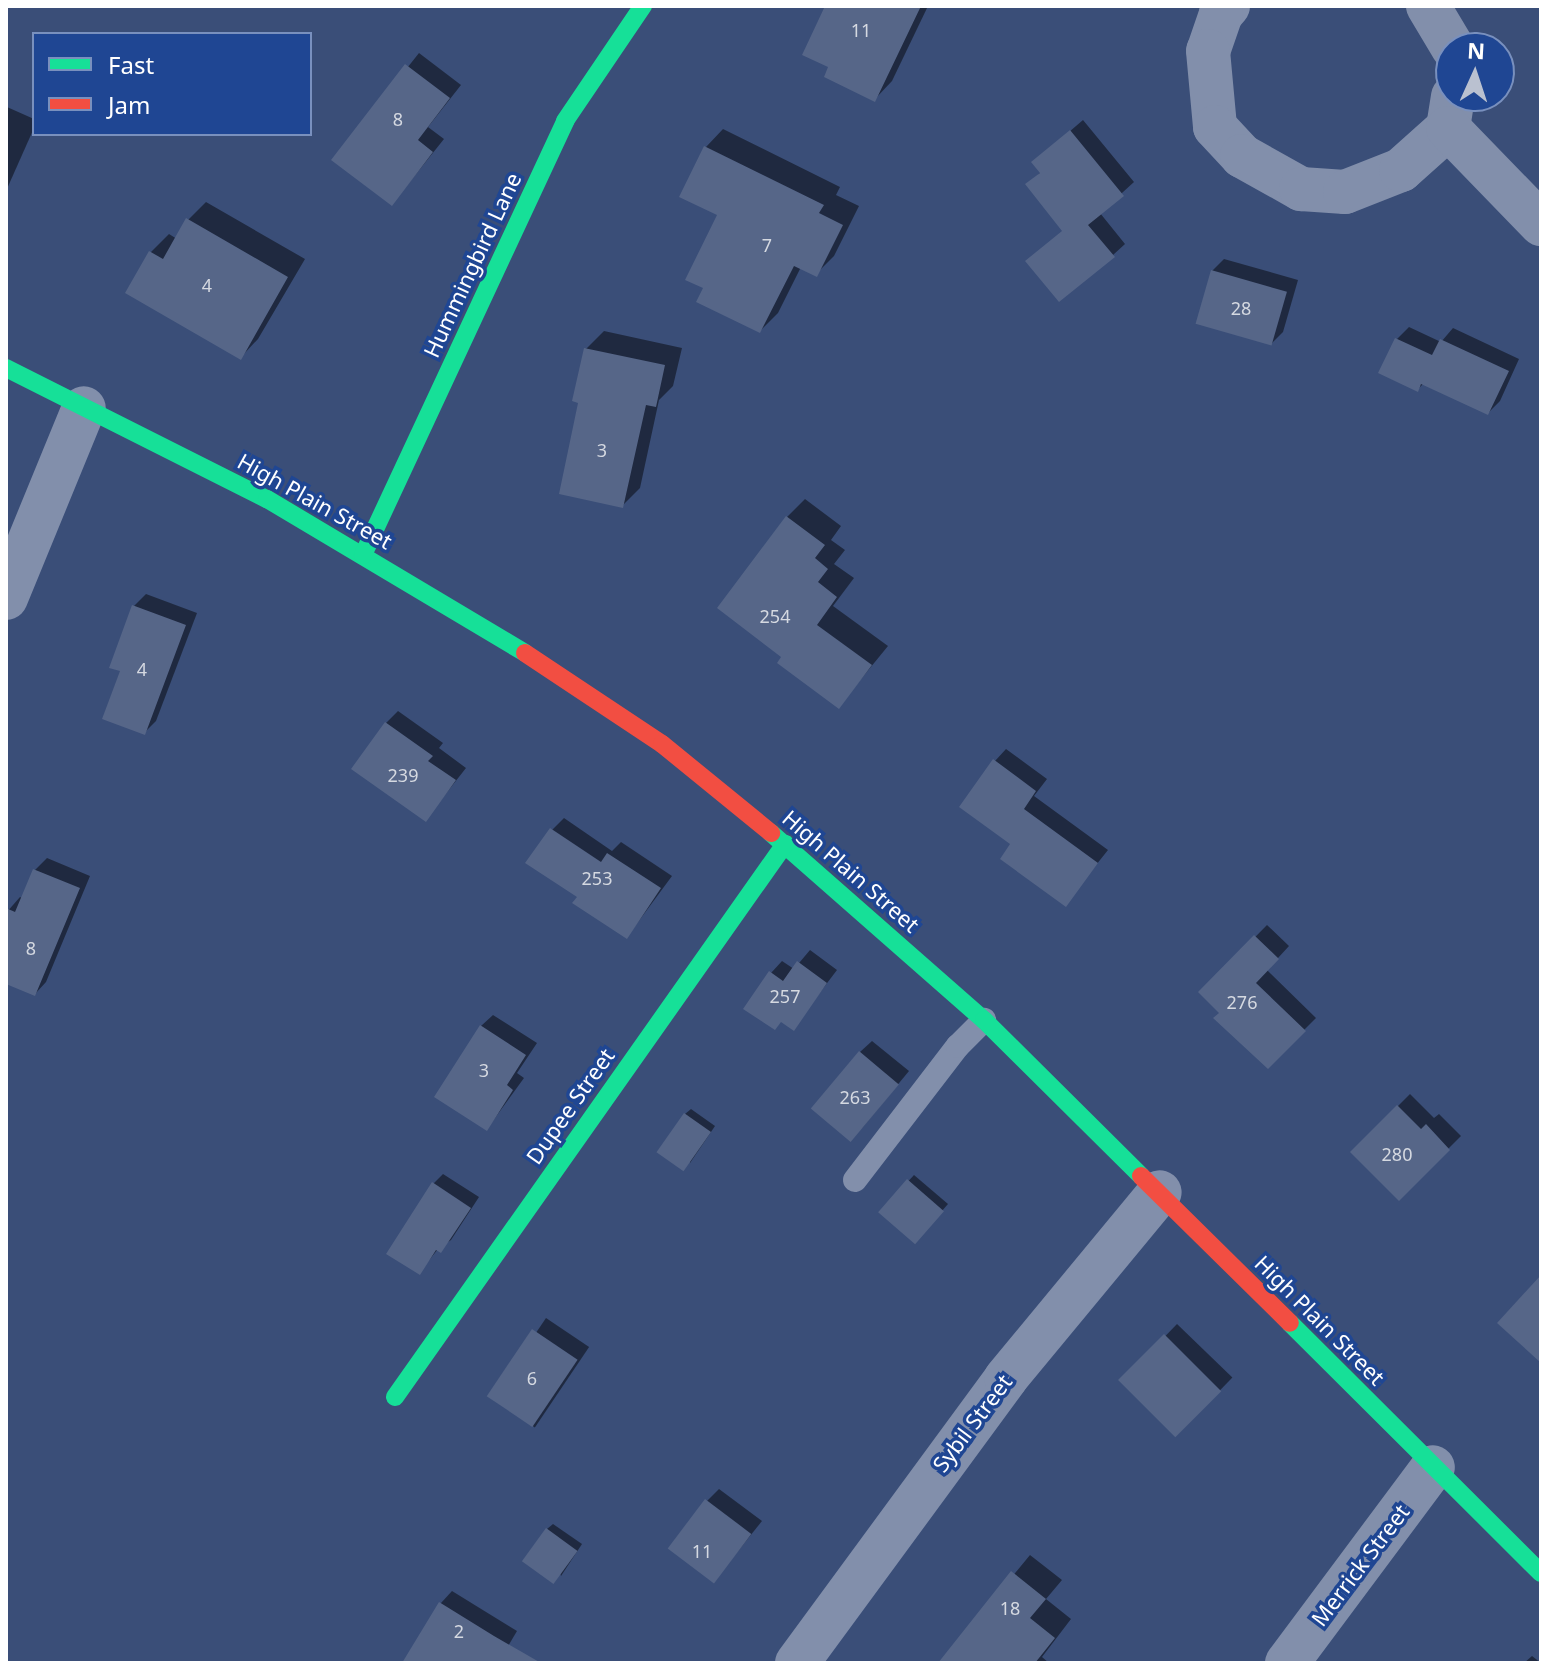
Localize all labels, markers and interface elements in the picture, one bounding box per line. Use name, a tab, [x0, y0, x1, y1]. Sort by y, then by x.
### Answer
house number: 11	[851, 19, 871, 41]
legend	[32, 32, 312, 136]
north arrow	[1435, 32, 1515, 112]
text: N	[1466, 35, 1486, 65]
text: Fast	[108, 48, 154, 81]
text: Jam	[108, 88, 150, 121]
house number: 8	[393, 108, 403, 130]
street label: Hummingbird Lane	[418, 168, 526, 362]
house number: 7	[762, 234, 772, 256]
house number: 4	[202, 274, 212, 296]
house number: 28	[1231, 297, 1251, 319]
house number: 3	[597, 439, 607, 461]
street label: High Plain Street	[233, 448, 397, 554]
house number: 254	[760, 605, 790, 627]
house number: 4	[137, 658, 147, 680]
house number: 239	[388, 764, 418, 786]
street label: High Plain Street	[777, 804, 925, 938]
house number: 253	[582, 867, 612, 889]
house number: 8	[26, 937, 36, 959]
house number: 257	[770, 985, 800, 1007]
house number: 276	[1227, 991, 1257, 1013]
street label: Dupee Street	[520, 1043, 620, 1169]
house number: 3	[479, 1059, 489, 1081]
house number: 263	[840, 1086, 870, 1108]
house number: 280	[1382, 1143, 1412, 1165]
street label: High Plain Street	[1250, 1250, 1390, 1390]
house number: 6	[527, 1367, 537, 1389]
street label: Sybil Street	[927, 1369, 1017, 1477]
street label: Merrick Street	[1306, 1499, 1414, 1631]
house number: 11	[692, 1540, 712, 1562]
house number: 18	[1000, 1597, 1020, 1619]
house number: 2	[454, 1620, 464, 1642]

